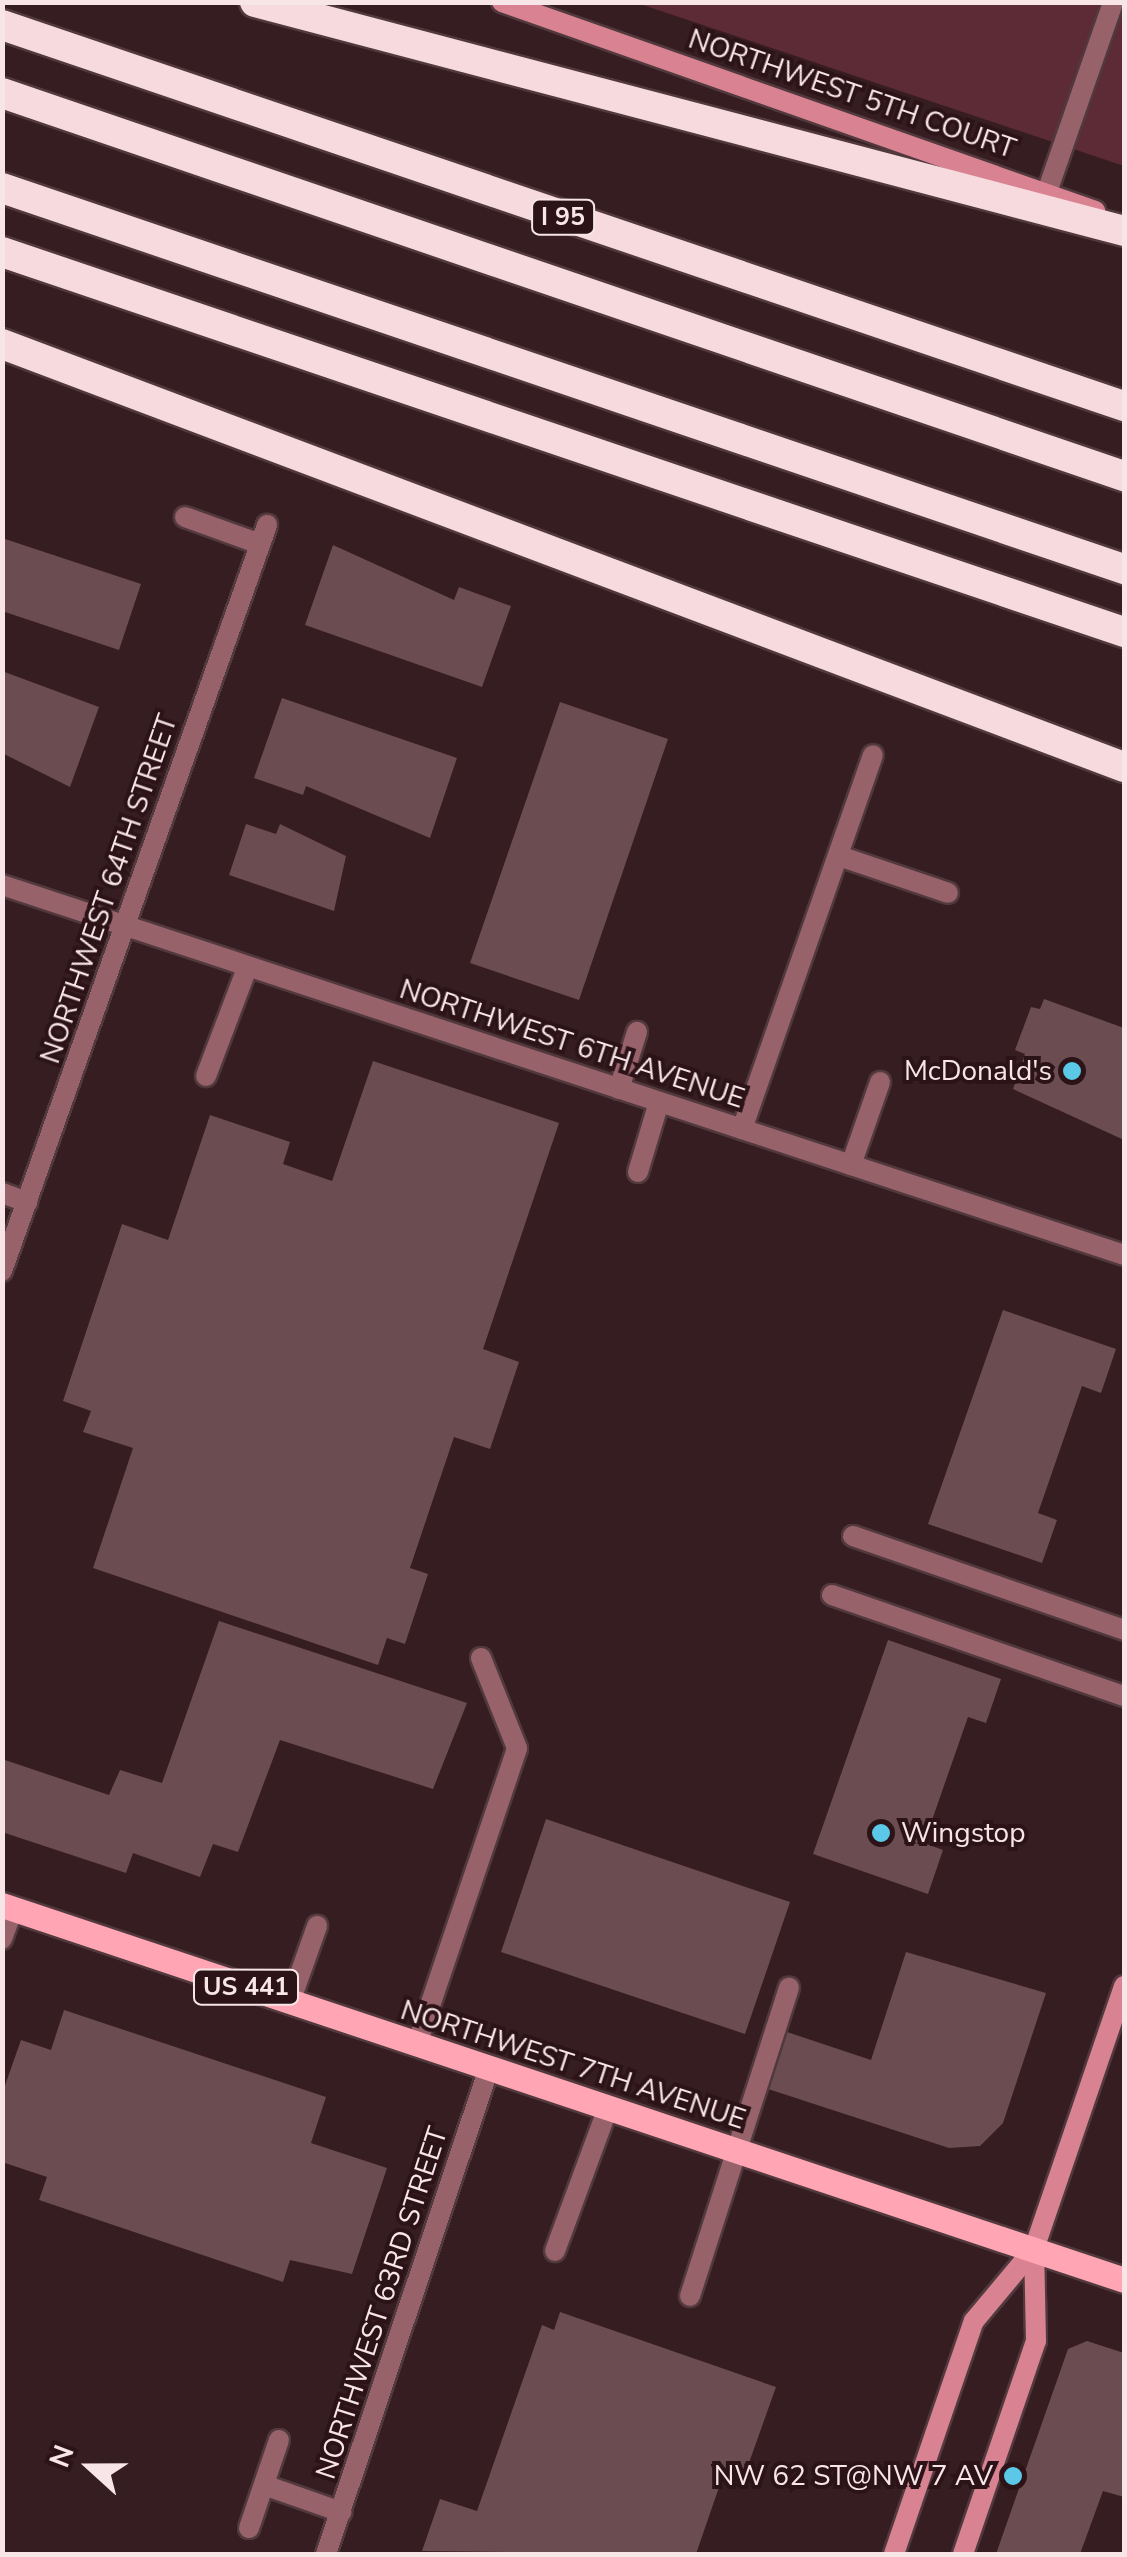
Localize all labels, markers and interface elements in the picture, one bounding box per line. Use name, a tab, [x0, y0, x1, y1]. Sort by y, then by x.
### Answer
street label: NORTHWEST 5TH COURT	[684, 22, 1020, 166]
road number: I 95	[530, 197, 596, 237]
street label: NORTHWEST 64TH STREET	[33, 710, 185, 1068]
street label: NORTHWEST 6TH AVENUE	[395, 972, 749, 1116]
place label: McDonald's	[904, 1054, 1052, 1088]
marker: McDonald's	[1061, 1060, 1083, 1082]
place label: Wingstop	[901, 1816, 1026, 1850]
marker: Wingstop	[870, 1822, 892, 1844]
road number: US 441	[191, 1967, 301, 2007]
street label: NORTHWEST 7TH AVENUE	[396, 1993, 750, 2137]
street label: NORTHWEST 63RD STREET	[309, 2123, 455, 2483]
north arrow	[40, 2417, 140, 2517]
text: N	[40, 2440, 83, 2473]
place label: NW 62 ST@NW 7 AV	[714, 2459, 993, 2493]
marker: NW 62 ST@NW 7 AV	[1002, 2465, 1024, 2487]

